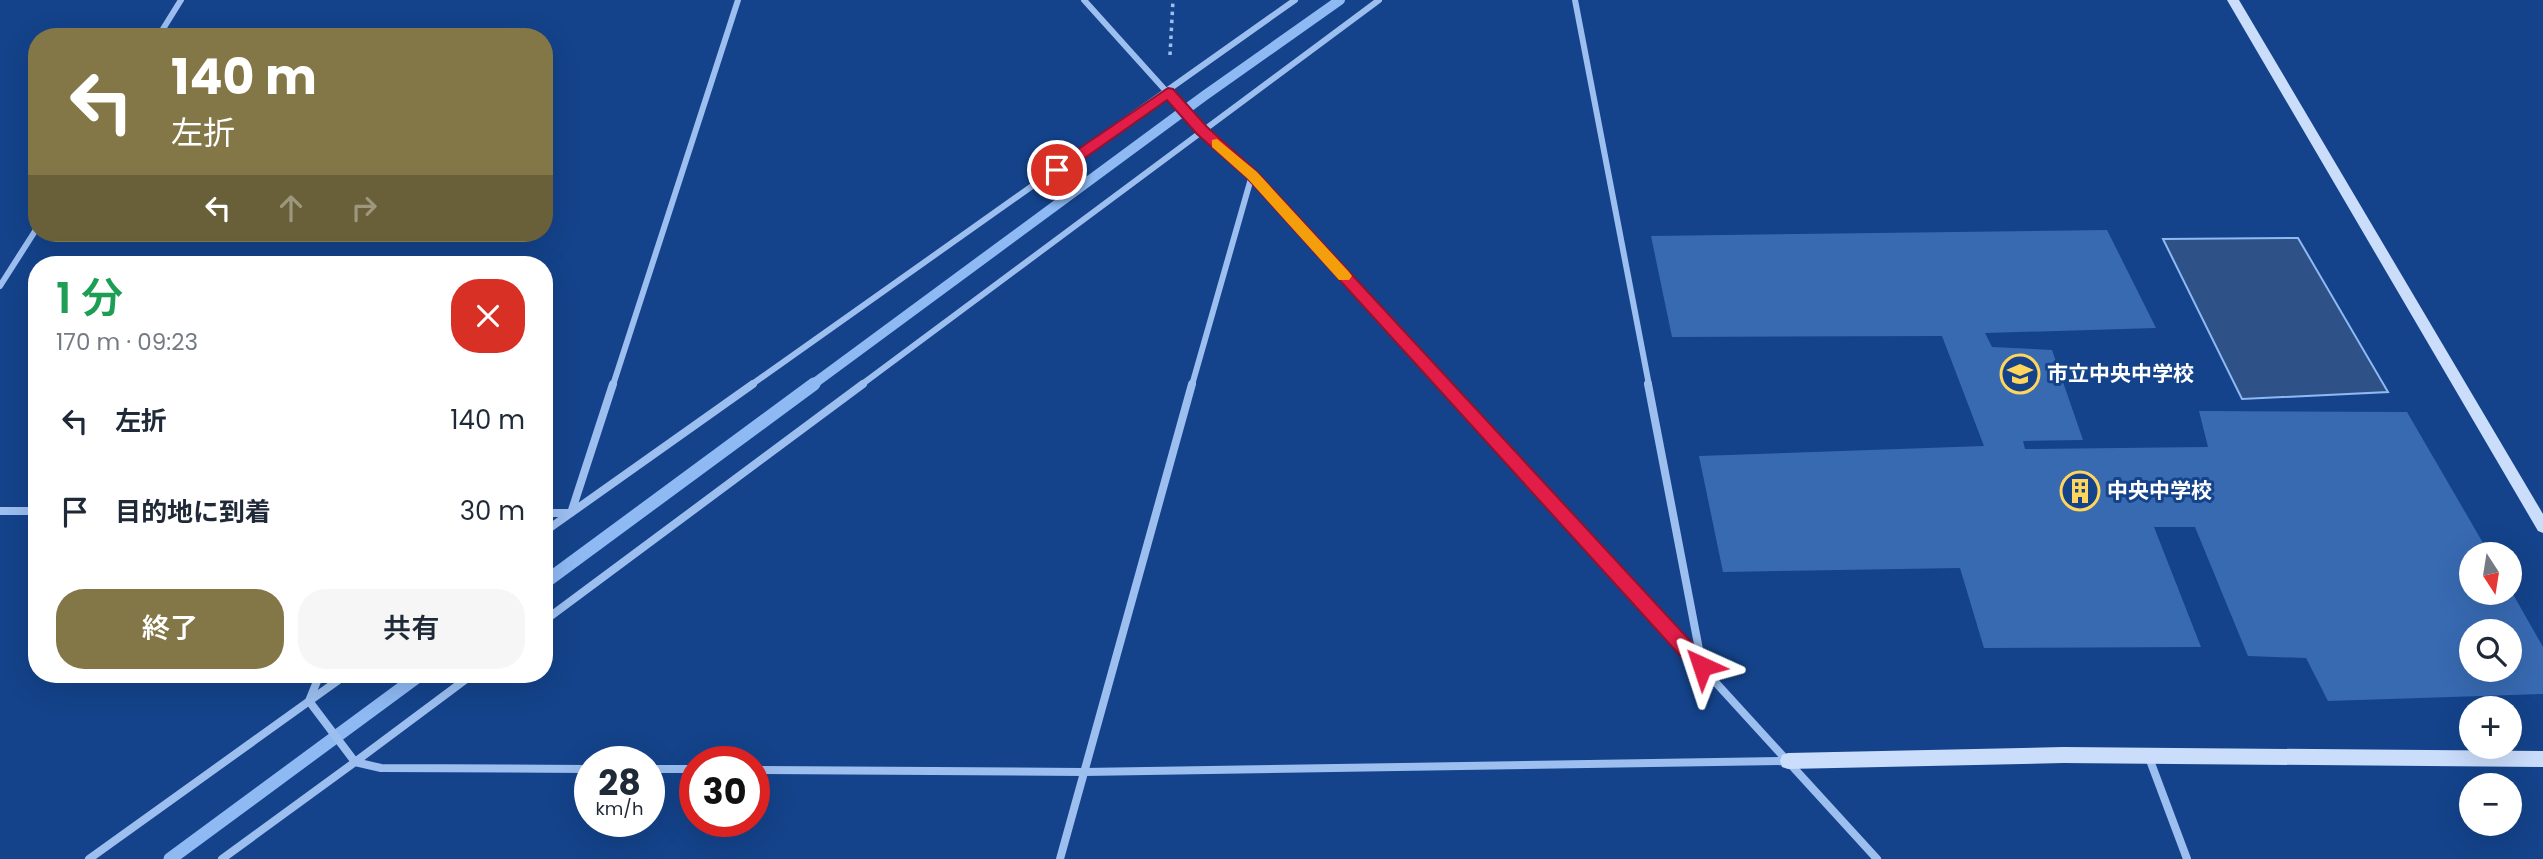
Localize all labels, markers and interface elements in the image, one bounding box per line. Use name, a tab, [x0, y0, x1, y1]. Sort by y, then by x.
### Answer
text: 140 m	[171, 43, 317, 111]
icon: left	[56, 56, 147, 147]
text: 左折	[171, 110, 235, 155]
pin	[1027, 140, 1087, 200]
icon: arrive	[1038, 151, 1076, 189]
icon: left	[199, 189, 237, 227]
icon: ahead	[272, 189, 310, 227]
icon: right	[345, 189, 383, 227]
text: 1 分	[56, 269, 123, 328]
button: close	[451, 279, 525, 353]
text: 170 m · 09:23	[56, 326, 198, 358]
school or university icon: 市立中央中学校	[1999, 353, 2041, 395]
place label: 市立中央中学校	[2047, 359, 2194, 388]
icon: left	[56, 402, 94, 440]
text: 140 m	[450, 402, 525, 438]
text: 左折	[115, 403, 167, 439]
building icon: 中央中学校	[2059, 470, 2101, 512]
place label: 中央中学校	[2107, 476, 2212, 505]
icon: arrive	[56, 493, 94, 531]
text: 30 m	[460, 493, 525, 529]
text: 目的地に到着	[115, 494, 271, 530]
north arrow	[2459, 542, 2522, 606]
map controls	[2459, 542, 2522, 836]
button: 終了	[56, 589, 284, 669]
button: 共有	[298, 589, 525, 669]
button: search	[2459, 619, 2522, 682]
position arrow	[1665, 629, 1739, 703]
button: +	[2459, 696, 2522, 759]
speed limit sign: 30	[679, 746, 770, 837]
text: 28	[598, 758, 641, 807]
button: −	[2459, 773, 2522, 836]
text: km/h	[596, 796, 643, 821]

